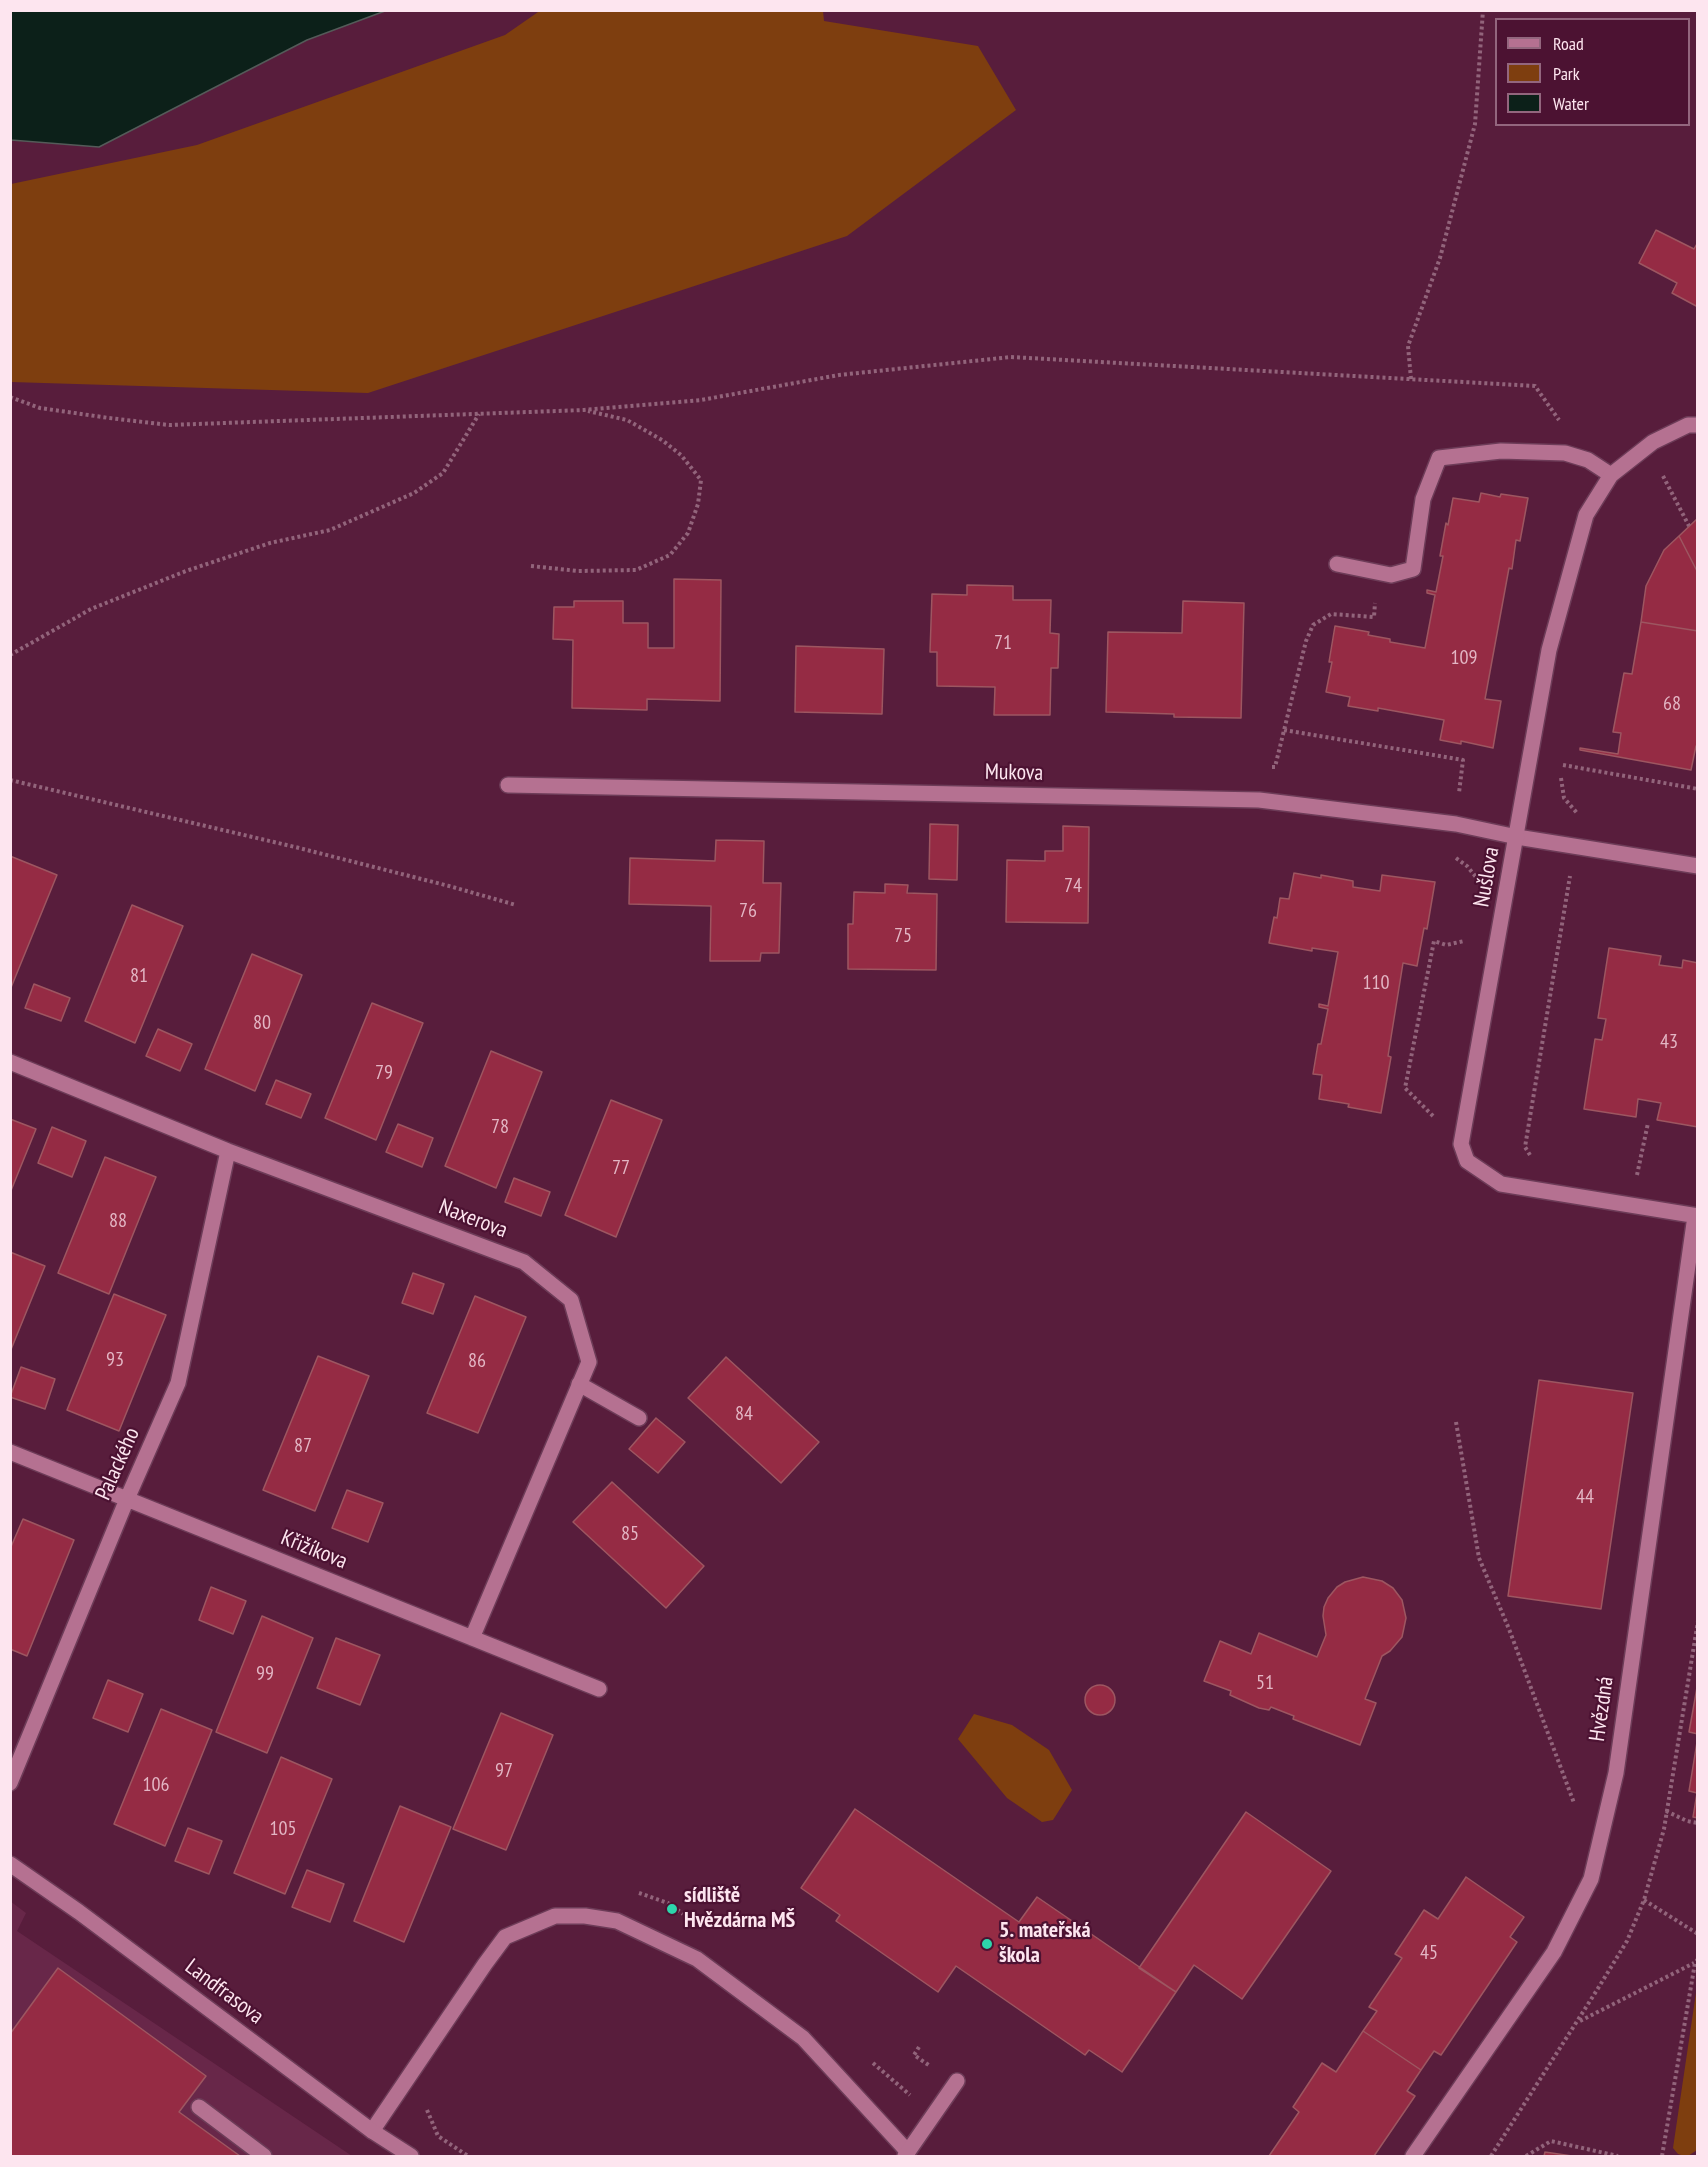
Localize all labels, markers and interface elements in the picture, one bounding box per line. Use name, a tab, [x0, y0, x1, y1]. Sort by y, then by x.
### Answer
legend	[1495, 18, 1690, 126]
text: Road	[1553, 32, 1584, 55]
text: Park	[1553, 62, 1580, 85]
text: Water	[1553, 92, 1589, 115]
house number: 71	[994, 631, 1012, 655]
house number: 109	[1451, 646, 1477, 670]
house number: 68	[1663, 692, 1681, 716]
street label: Mukova	[985, 759, 1043, 787]
street label: Nušlova	[1469, 845, 1505, 909]
house number: 74	[1064, 874, 1082, 898]
house number: 76	[739, 899, 757, 923]
house number: 75	[894, 924, 912, 948]
house number: 81	[130, 964, 148, 988]
house number: 110	[1363, 971, 1389, 995]
house number: 80	[253, 1011, 271, 1035]
house number: 43	[1660, 1030, 1678, 1054]
house number: 79	[375, 1061, 393, 1085]
house number: 78	[491, 1115, 509, 1139]
house number: 77	[612, 1156, 630, 1180]
street label: Naxerova	[435, 1194, 511, 1244]
house number: 88	[109, 1209, 127, 1233]
house number: 93	[106, 1348, 124, 1372]
house number: 86	[468, 1349, 486, 1373]
house number: 84	[735, 1402, 753, 1426]
street label: Palackého	[90, 1424, 146, 1504]
house number: 87	[294, 1434, 312, 1458]
house number: 44	[1576, 1485, 1594, 1509]
house number: 85	[621, 1522, 639, 1546]
street label: Křižíkova	[277, 1525, 351, 1575]
house number: 99	[256, 1662, 274, 1686]
house number: 51	[1256, 1671, 1274, 1695]
street label: Hvězdná	[1584, 1675, 1620, 1743]
house number: 97	[495, 1759, 513, 1783]
house number: 106	[143, 1773, 169, 1797]
house number: 105	[270, 1817, 296, 1841]
place label: sídliště Hvězdárna MŠ	[684, 1883, 795, 1934]
marker: sídliště Hvězdárna MŠ	[665, 1902, 679, 1916]
place label: 5. mateřská škola	[999, 1918, 1090, 1970]
marker: 5. mateřská škola	[980, 1937, 994, 1951]
house number: 45	[1420, 1941, 1438, 1965]
street label: Landfrasova	[180, 1954, 268, 2030]

